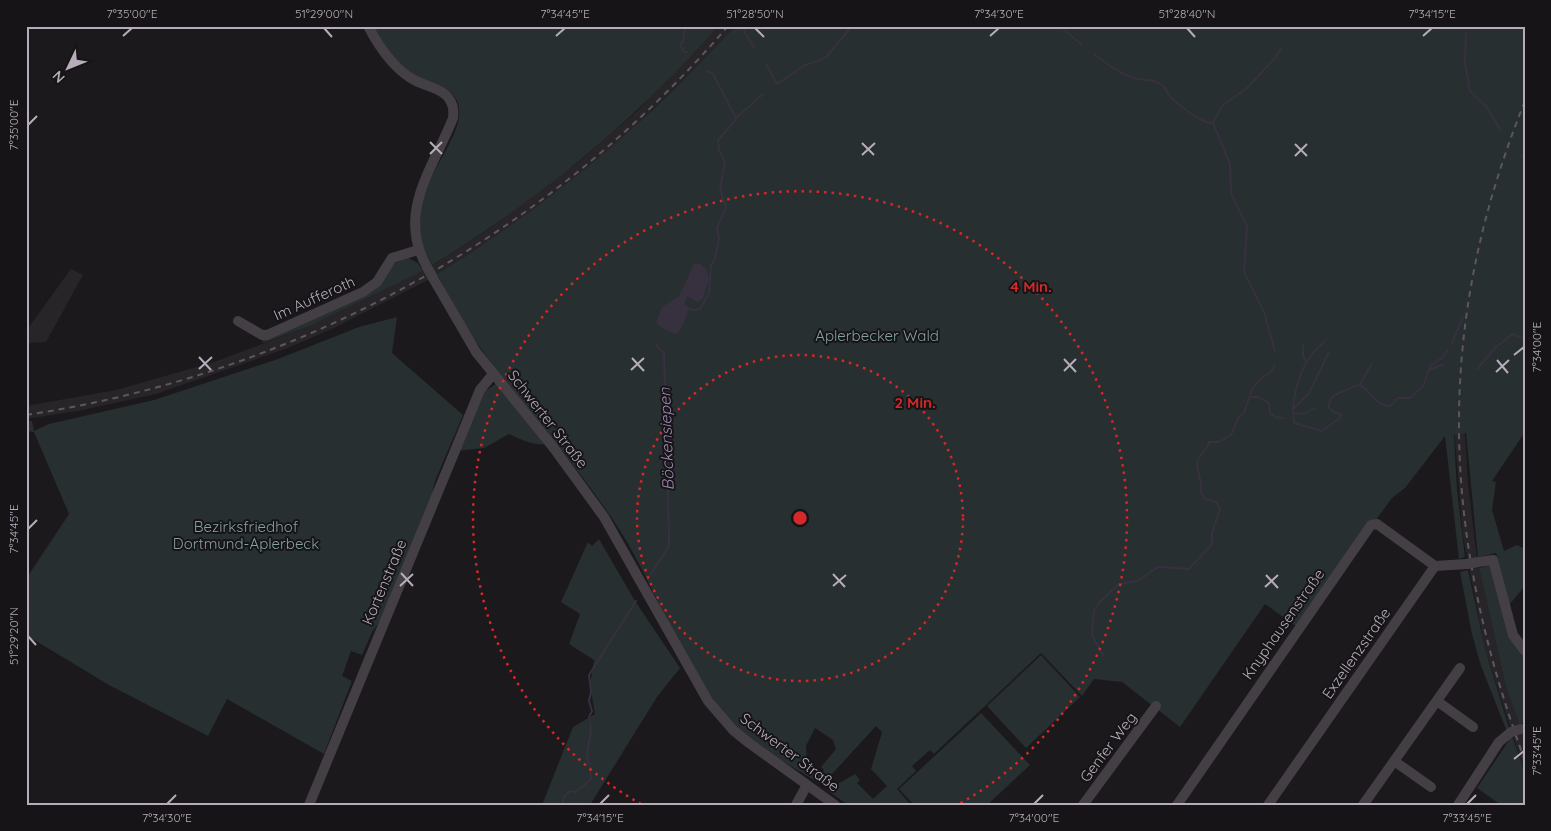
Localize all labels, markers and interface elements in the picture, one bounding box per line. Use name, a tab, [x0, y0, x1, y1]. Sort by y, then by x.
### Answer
text: 7°35'00"E	[107, 6, 158, 21]
text: 51°29'00"N	[295, 6, 353, 21]
text: 7°34'45"E	[540, 6, 590, 21]
text: 51°28'50"N	[726, 6, 784, 21]
text: 7°34'30"E	[974, 6, 1024, 21]
text: 51°28'40"N	[1158, 6, 1216, 21]
text: 7°34'15"E	[1408, 6, 1456, 21]
north arrow	[42, 42, 92, 92]
text: N	[48, 67, 69, 87]
text: 7°35'00"E	[6, 99, 21, 150]
street label: Im Aufferoth	[270, 272, 358, 324]
text: 4 Min.	[1010, 277, 1052, 296]
text: 7°34'00"E	[1529, 321, 1544, 372]
park label: Aplerbecker Wald	[815, 326, 939, 345]
street label: Schwerter Straße	[504, 366, 592, 472]
water label: Böckensiepen	[654, 387, 678, 491]
text: 2 Min.	[894, 393, 936, 412]
text: 7°34'45"E	[6, 504, 21, 554]
centre of rings	[791, 509, 809, 527]
park label: Bezirksfriedhof Dortmund-Aplerbeck	[173, 517, 319, 553]
street label: Kortenstraße	[357, 536, 411, 628]
street label: Knyphausenstraße	[1238, 565, 1328, 683]
street label: Exzellenzstraße	[1318, 604, 1394, 702]
text: 51°29'20"N	[6, 607, 21, 665]
street label: Schwerter Straße	[737, 708, 843, 796]
street label: Genfer Weg	[1076, 708, 1140, 786]
text: 7°33'45"E	[1529, 726, 1544, 776]
text: 7°34'30"E	[142, 810, 192, 825]
text: 7°34'15"E	[576, 810, 624, 825]
text: 7°34'00"E	[1009, 810, 1060, 825]
text: 7°33'45"E	[1442, 810, 1492, 825]

